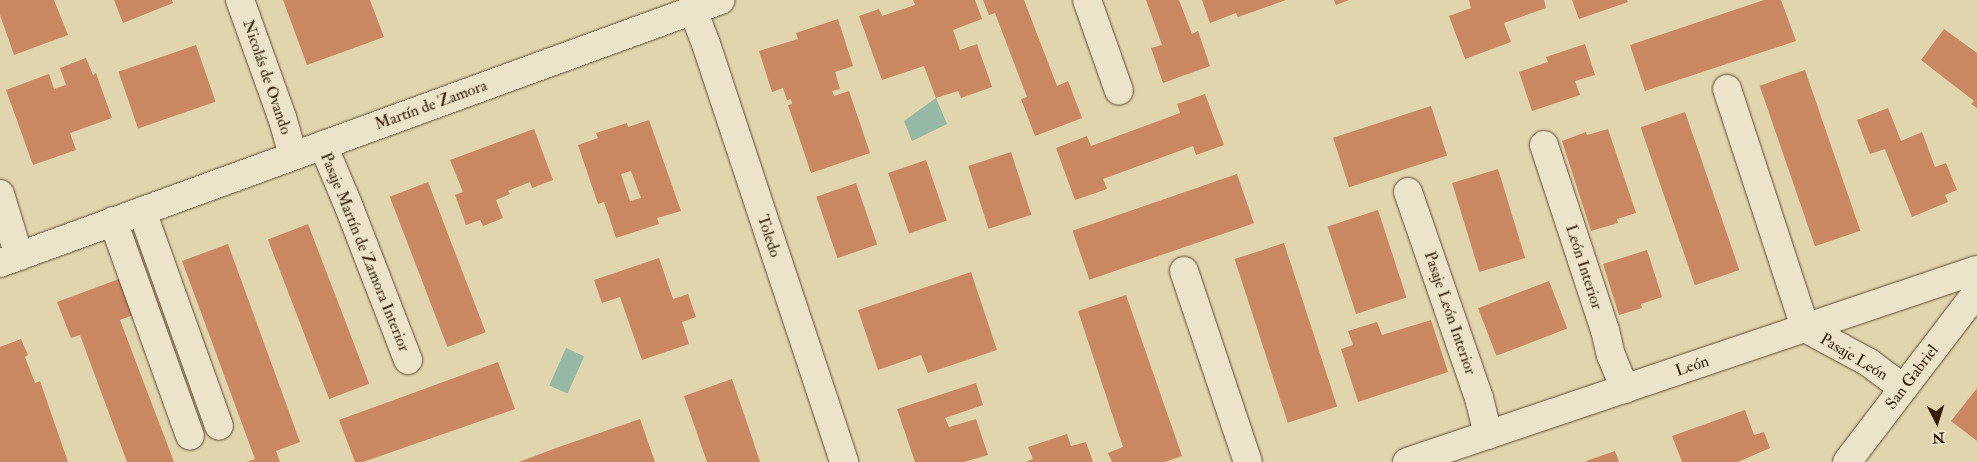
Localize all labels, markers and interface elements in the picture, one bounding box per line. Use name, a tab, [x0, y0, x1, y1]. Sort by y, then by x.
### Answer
street label: Nicolás de Ovando	[238, 17, 296, 137]
street label: Martín de Zamora	[372, 76, 490, 134]
street label: Pasaje Martín de Zamora Interior	[316, 150, 414, 354]
street label: Toledo	[753, 212, 785, 260]
street label: León Interior	[1561, 222, 1607, 312]
street label: Pasaje León Interior	[1420, 249, 1480, 377]
street label: Pasaje León	[1817, 329, 1891, 385]
street label: San Gabriel	[1882, 341, 1942, 413]
street label: León	[1673, 351, 1711, 381]
north arrow	[1912, 397, 1962, 447]
text: N	[1931, 428, 1945, 446]

